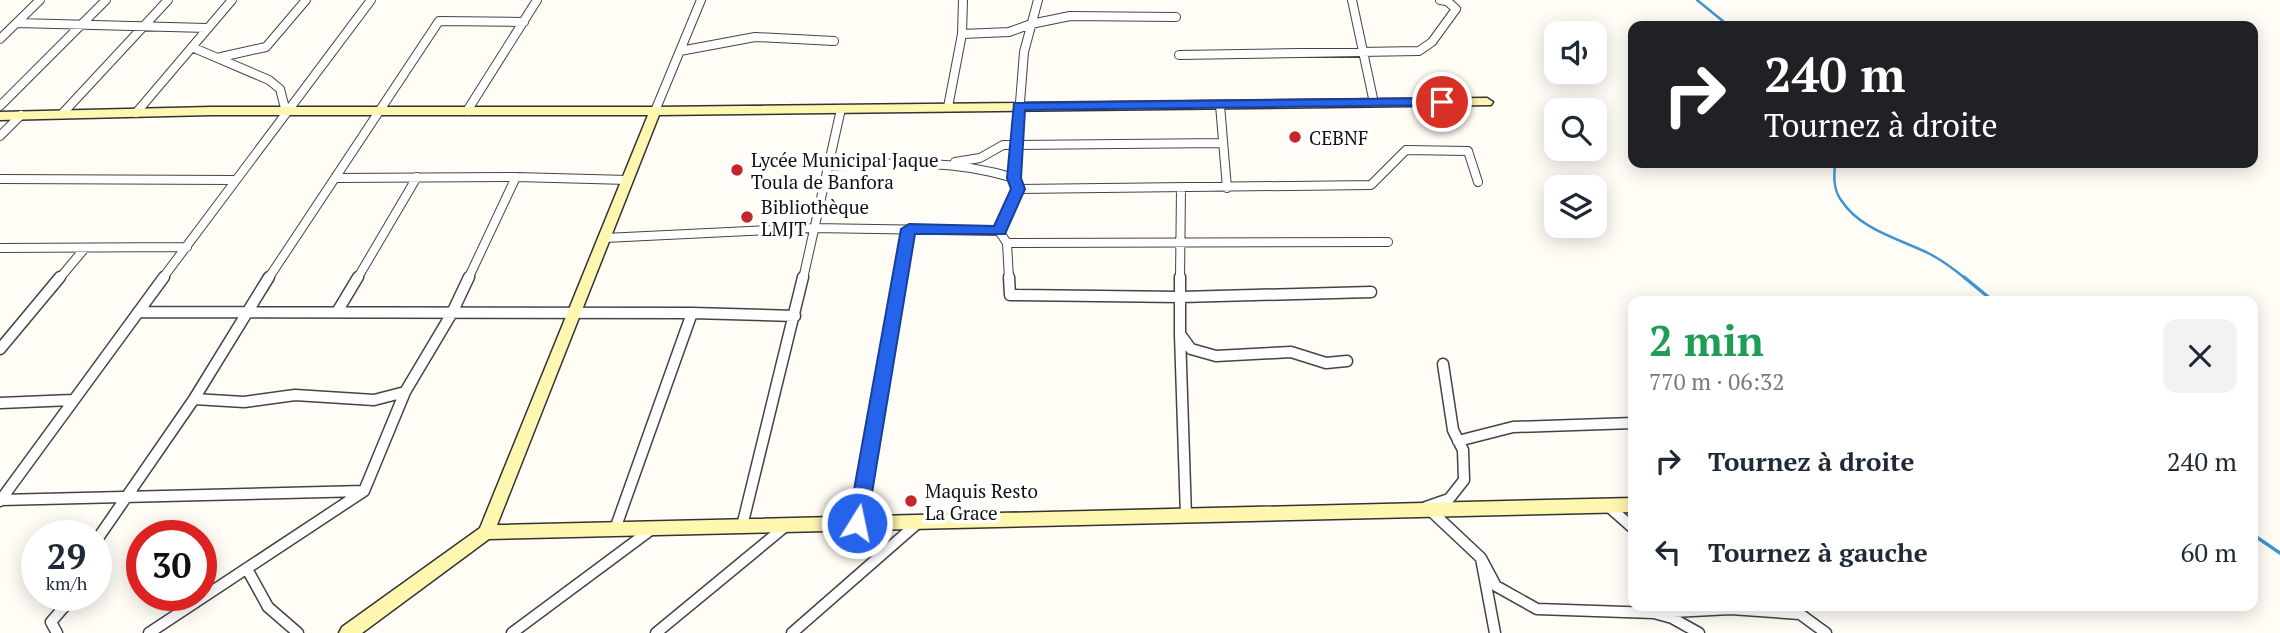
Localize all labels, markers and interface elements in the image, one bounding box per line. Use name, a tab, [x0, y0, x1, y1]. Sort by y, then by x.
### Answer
map controls	[1544, 21, 1607, 238]
button: sound	[1544, 21, 1607, 84]
text: 240 m	[1764, 41, 1906, 106]
icon: right	[1649, 49, 1740, 140]
pin	[1412, 72, 1472, 132]
icon: arrive	[1423, 83, 1461, 121]
button: search	[1544, 98, 1607, 161]
text: Tournez à droite	[1764, 104, 1998, 146]
place label: CEBNF	[1309, 125, 1368, 150]
marker: CEBNF	[1287, 129, 1303, 145]
place label: Lycée Municipal Jaque Toula de Banfora	[751, 147, 939, 194]
marker: Lycée Municipal Jaque Toula de Banfora	[729, 162, 745, 178]
button: layers	[1544, 175, 1607, 238]
place label: Bibliothèque LMJT	[761, 194, 869, 241]
marker: Bibliothèque LMJT	[739, 209, 755, 225]
text: 2 min	[1649, 312, 1764, 368]
button: close	[2163, 319, 2237, 393]
text: 770 m · 06:32	[1649, 366, 1784, 397]
icon: right	[1649, 442, 1687, 480]
text: Tournez à droite	[1708, 444, 1914, 478]
text: 240 m	[2167, 444, 2237, 478]
place label: Maquis Resto La Grace	[925, 478, 1038, 525]
position arrow	[820, 486, 894, 560]
marker: Maquis Resto La Grace	[903, 493, 919, 509]
speed limit sign: 30	[126, 520, 217, 611]
text: 29	[47, 533, 86, 579]
icon: left	[1649, 533, 1687, 571]
text: Tournez à gauche	[1708, 535, 1928, 569]
text: 60 m	[2181, 535, 2237, 569]
text: km/h	[46, 571, 87, 595]

